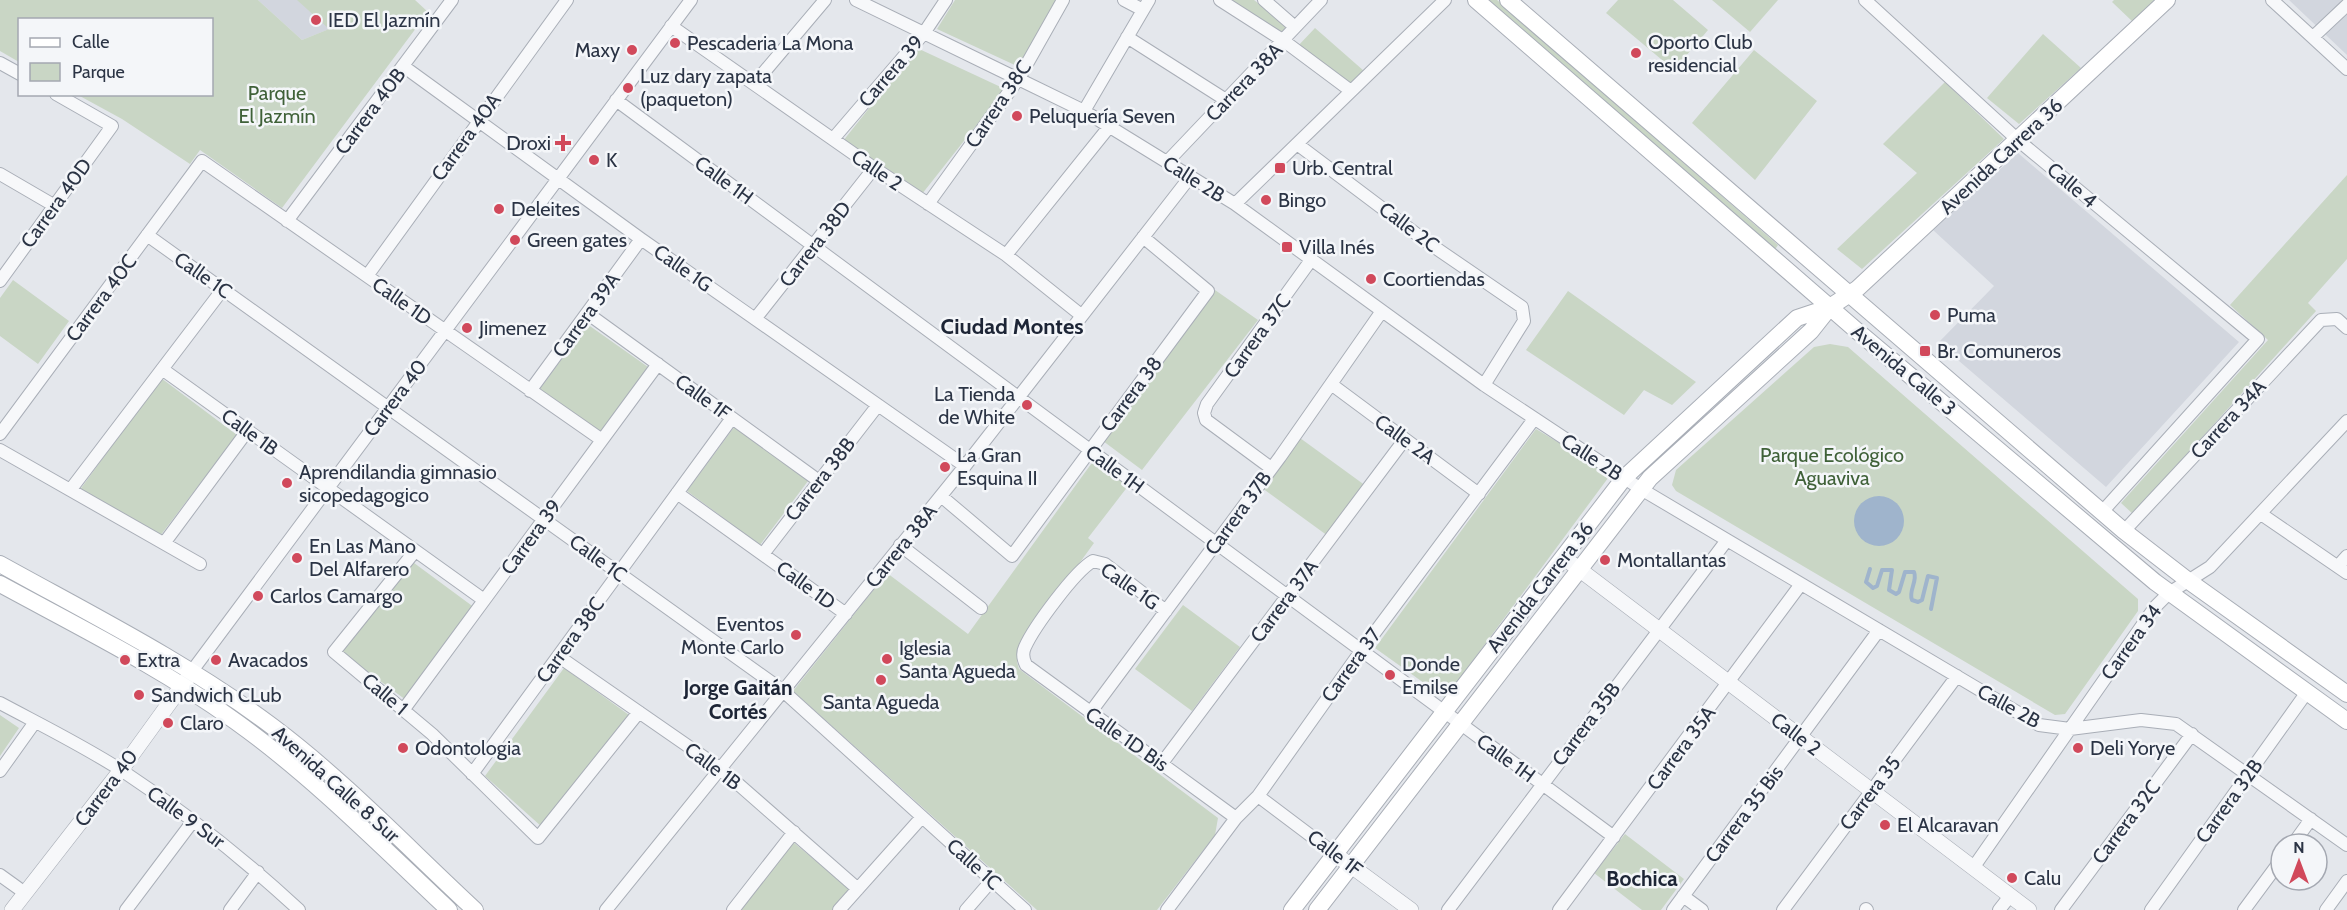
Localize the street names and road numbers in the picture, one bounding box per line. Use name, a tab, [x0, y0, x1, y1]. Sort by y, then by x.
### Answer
street label: Carrera 39	[853, 30, 929, 112]
street label: Carrera 38A	[1201, 37, 1288, 126]
street label: Carrera 38C	[960, 56, 1036, 152]
street label: Carrera 40B	[330, 63, 410, 159]
street label: Carrera 40A	[426, 88, 506, 186]
street label: Avenida Carrera 36	[1935, 93, 2067, 219]
street label: Calle 2	[847, 144, 907, 196]
street label: Calle 1H	[690, 151, 758, 209]
street label: Calle 2B	[1159, 151, 1229, 207]
street label: Carrera 40D	[15, 154, 97, 252]
street label: Calle 4	[2042, 157, 2102, 213]
street label: Carrera 38D	[774, 196, 856, 292]
street label: Calle 2C	[1374, 197, 1444, 257]
street label: Calle 1G	[649, 239, 717, 297]
street label: Calle 1C	[170, 247, 236, 303]
street label: Carrera 40C	[61, 250, 141, 346]
street label: Carrera 39A	[547, 267, 625, 362]
street label: Calle 1D	[368, 272, 436, 330]
street label: Carrera 37C	[1219, 289, 1295, 383]
street label: Avenida Calle 3	[1847, 319, 1961, 421]
street label: Carrera 38	[1095, 352, 1167, 436]
street label: Carrera 40	[358, 355, 432, 441]
street label: Calle 1F	[670, 369, 736, 426]
street label: Carrera 34A	[2185, 374, 2271, 464]
street label: Calle 1B	[217, 403, 283, 461]
street label: Calle 2A	[1370, 409, 1440, 469]
street label: Calle 2B	[1557, 428, 1627, 486]
street label: Carrera 38B	[780, 432, 860, 526]
street label: Calle 1H	[1081, 440, 1149, 498]
street label: Carrera 37B	[1200, 466, 1276, 560]
street label: Carrera 39	[496, 495, 566, 579]
street label: Carrera 38A	[860, 499, 942, 592]
street label: Avenida Carrera 36	[1482, 517, 1598, 657]
street label: Calle 1C	[565, 529, 631, 587]
street label: Carrera 37A	[1245, 554, 1323, 647]
street label: Calle 1D	[772, 556, 840, 614]
street label: Calle 1G	[1096, 557, 1164, 615]
street label: Carrera 38C	[531, 592, 609, 688]
street label: Carrera 34	[2096, 599, 2167, 684]
street label: Carrera 37	[1316, 623, 1386, 707]
street label: Calle 1	[357, 668, 413, 720]
street label: Carrera 35B	[1547, 677, 1625, 771]
street label: Calle 2B	[1973, 679, 2045, 733]
street label: Carrera 35A	[1642, 701, 1721, 795]
street label: Calle 1D Bis	[1081, 702, 1173, 776]
street label: Calle 2	[1766, 707, 1826, 761]
street label: Avenida Calle 8 Sur	[267, 721, 405, 848]
street label: Calle 1H	[1472, 729, 1540, 787]
street label: Calle 1B	[680, 737, 746, 795]
street label: Carrera 40	[69, 745, 143, 831]
street label: Carrera 35	[1834, 751, 1906, 835]
street label: Carrera 32B	[2190, 754, 2268, 848]
street label: Carrera 35 Bis	[1700, 761, 1788, 867]
street label: Carrera 32C	[2087, 775, 2165, 869]
street label: Calle 9 Sur	[142, 781, 230, 854]
street label: Calle 1F	[1303, 824, 1368, 882]
street label: Calle 1C	[942, 833, 1006, 895]

